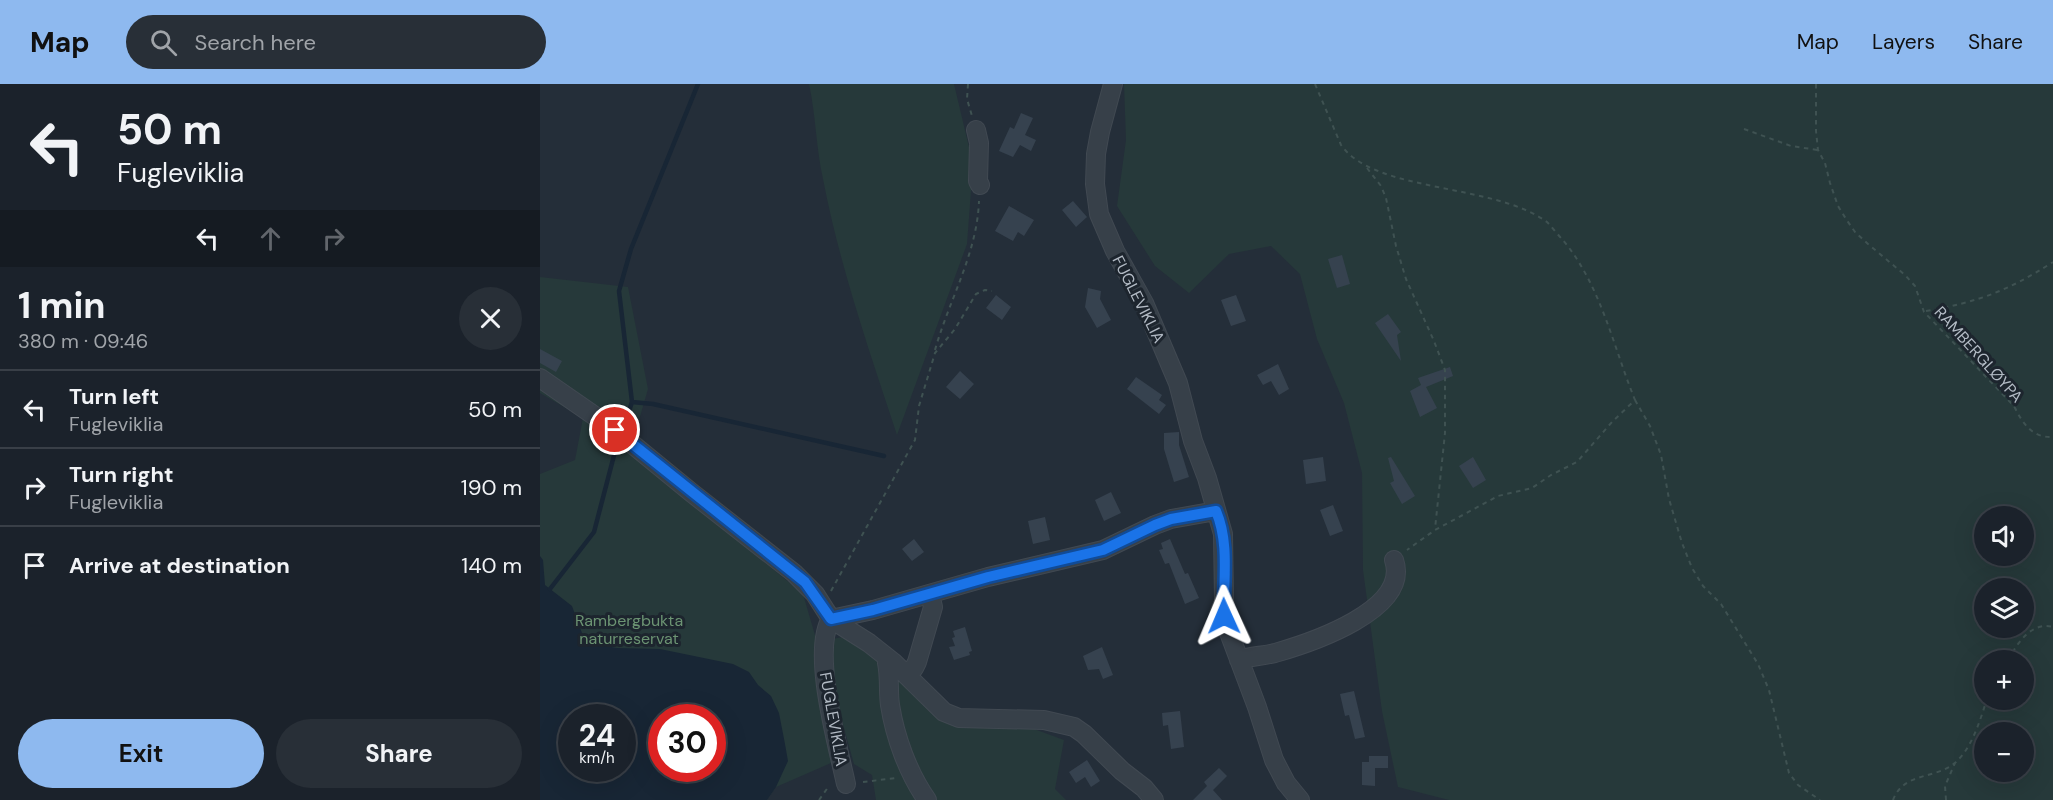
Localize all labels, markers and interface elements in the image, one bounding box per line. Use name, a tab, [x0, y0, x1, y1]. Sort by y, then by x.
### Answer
search box	[126, 15, 546, 69]
text: Map	[30, 24, 90, 61]
icon: search	[147, 26, 180, 59]
text: Search here	[195, 28, 316, 57]
text: Map	[1797, 28, 1839, 56]
text: Layers	[1872, 28, 1935, 56]
text: Share	[1968, 28, 2023, 56]
text: 50 m	[117, 102, 222, 157]
icon: left	[18, 108, 96, 186]
text: Fugleviklia	[117, 155, 244, 190]
icon: left	[191, 222, 224, 255]
icon: ahead	[254, 222, 287, 255]
icon: right	[317, 222, 350, 255]
street label: FUGLEVIKLIA	[1108, 252, 1170, 347]
text: 1 min	[18, 282, 106, 329]
button: close	[459, 287, 522, 350]
street label: RAMBERGLØYPA	[1930, 302, 2028, 407]
text: 380 m · 09:46	[18, 328, 148, 354]
text: Turn left	[69, 382, 159, 411]
icon: left	[18, 393, 51, 426]
text: 50 m	[468, 395, 522, 424]
pin	[589, 404, 640, 455]
text: Fugleviklia	[69, 411, 163, 437]
icon: arrive	[598, 413, 631, 446]
text: Turn right	[69, 460, 174, 489]
icon: right	[18, 471, 51, 504]
text: 190 m	[461, 473, 522, 502]
text: Fugleviklia	[69, 489, 163, 515]
map controls	[1974, 506, 2034, 782]
button: sound	[1974, 506, 2034, 566]
icon: arrive	[18, 549, 51, 582]
text: Arrive at destination	[69, 551, 290, 580]
text: 140 m	[461, 551, 522, 580]
button: layers	[1974, 578, 2034, 638]
position arrow	[1192, 584, 1256, 648]
park label: Rambergbukta naturreservat	[575, 610, 683, 649]
button: +	[1974, 650, 2034, 710]
street label: FUGLEVIKLIA	[815, 670, 852, 768]
speed limit sign: 30	[648, 704, 726, 782]
text: 24	[579, 716, 615, 755]
button: Exit	[18, 719, 264, 788]
button: Share	[276, 719, 522, 788]
button: −	[1974, 722, 2034, 782]
text: km/h	[579, 748, 615, 768]

